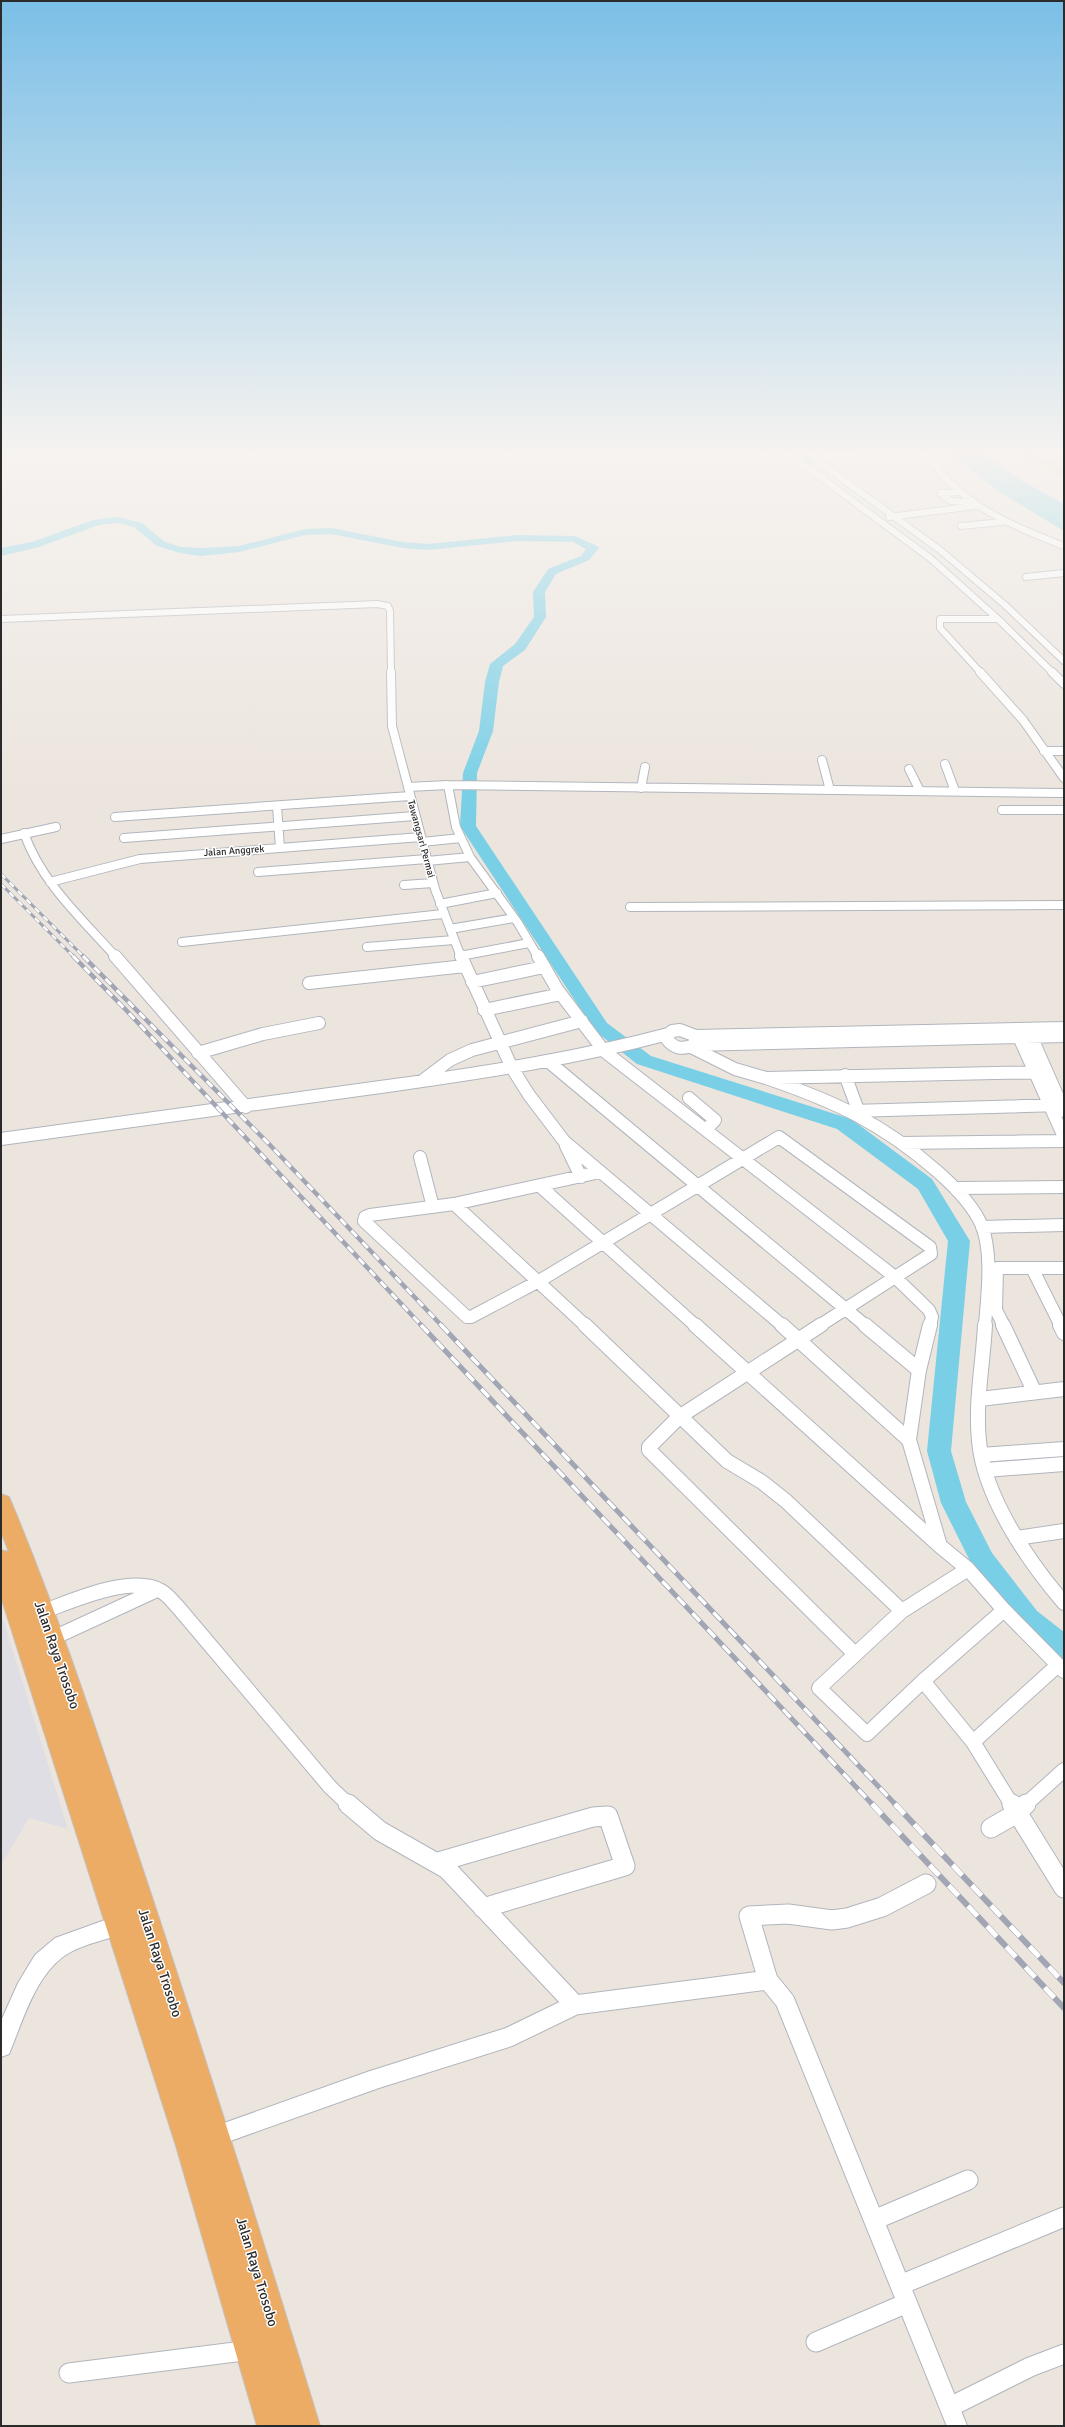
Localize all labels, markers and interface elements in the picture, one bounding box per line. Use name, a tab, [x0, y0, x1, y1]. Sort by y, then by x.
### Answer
street label: Tawangsari Permai	[405, 799, 437, 879]
street label: Jalan Anggrek	[203, 843, 265, 859]
street label: Jalan Raya Trosobo	[31, 1599, 83, 1711]
street label: Jalan Raya Trosobo	[134, 1907, 186, 2019]
street label: Jalan Raya Trosobo	[232, 2215, 282, 2329]

